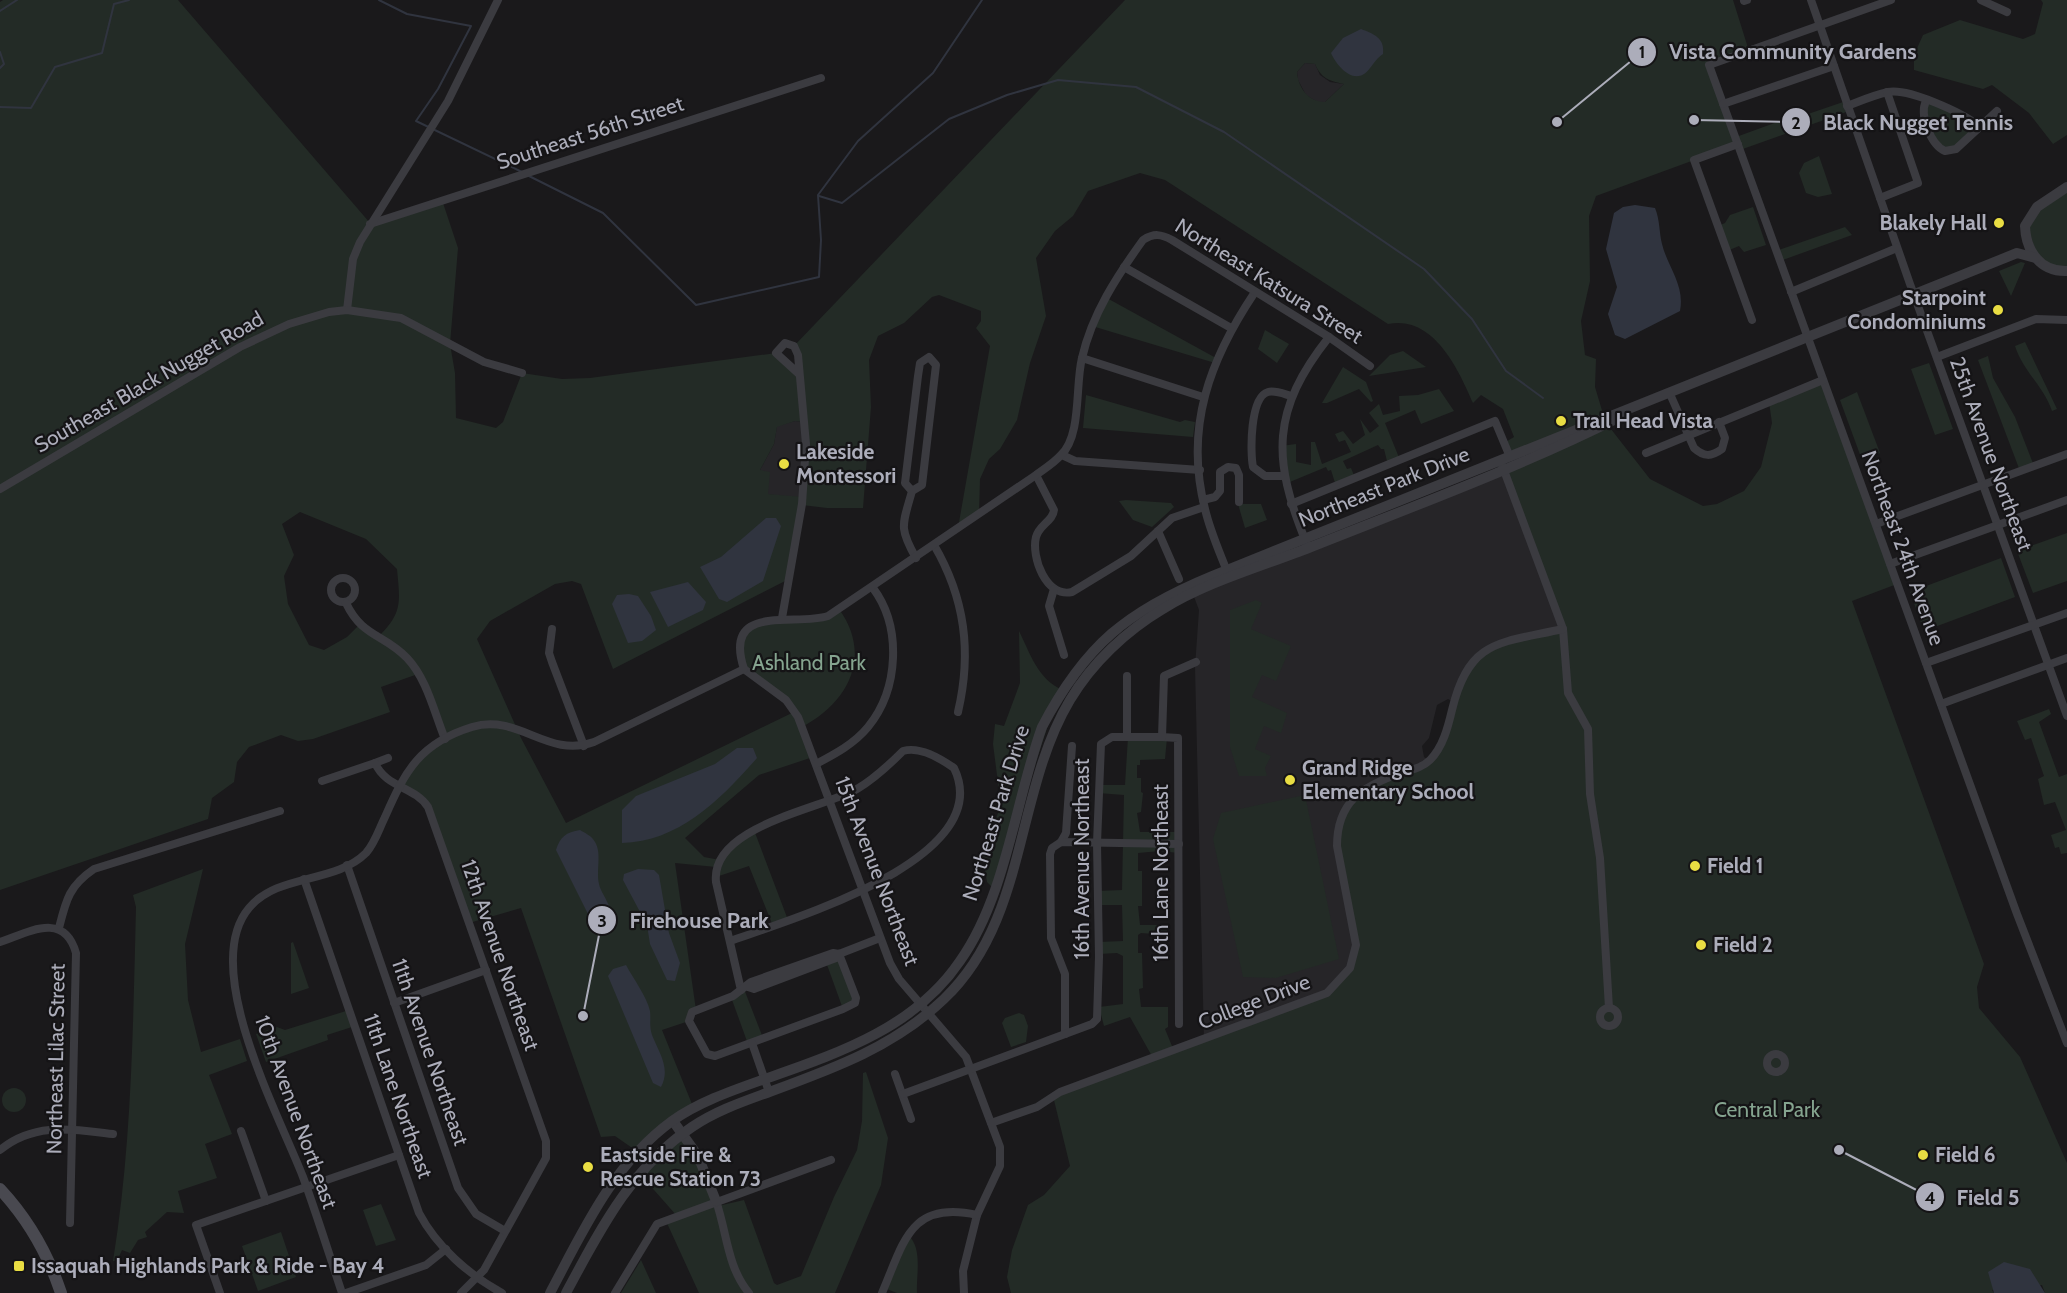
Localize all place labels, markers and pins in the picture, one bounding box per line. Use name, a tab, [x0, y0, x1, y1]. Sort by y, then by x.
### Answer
callout: Vista Community Gardens	[1627, 32, 1929, 72]
callout: Black Nugget Tennis	[1781, 102, 2025, 142]
place label: Blakely Hall	[1879, 210, 1987, 235]
marker: Blakely Hall	[1992, 216, 2006, 230]
place label: Starpoint Condominiums	[1847, 285, 1986, 334]
marker: Starpoint Condominiums	[1991, 303, 2005, 317]
place label: Trail Head Vista	[1573, 408, 1714, 433]
marker: Trail Head Vista	[1554, 414, 1568, 428]
place label: Lakeside Montessori	[796, 439, 896, 488]
marker: Lakeside Montessori	[777, 457, 791, 471]
place label: Grand Ridge Elementary School	[1302, 755, 1475, 804]
marker: Grand Ridge Elementary School	[1283, 773, 1297, 787]
place label: Field 1	[1707, 853, 1764, 878]
marker: Field 1	[1688, 859, 1702, 873]
callout: Firehouse Park	[587, 900, 780, 940]
place label: Field 2	[1713, 932, 1773, 957]
marker: Field 2	[1694, 938, 1708, 952]
place label: Eastside Fire & Rescue Station 73	[600, 1142, 761, 1191]
place label: Field 6	[1935, 1142, 1996, 1167]
marker: Field 6	[1916, 1148, 1930, 1162]
marker: Eastside Fire & Rescue Station 73	[581, 1160, 595, 1174]
callout: Field 5	[1915, 1177, 2032, 1217]
place label: Issaquah Highlands Park & Ride - Bay 4	[31, 1253, 384, 1278]
marker: Issaquah Highlands Park & Ride - Bay 4	[12, 1259, 26, 1273]

